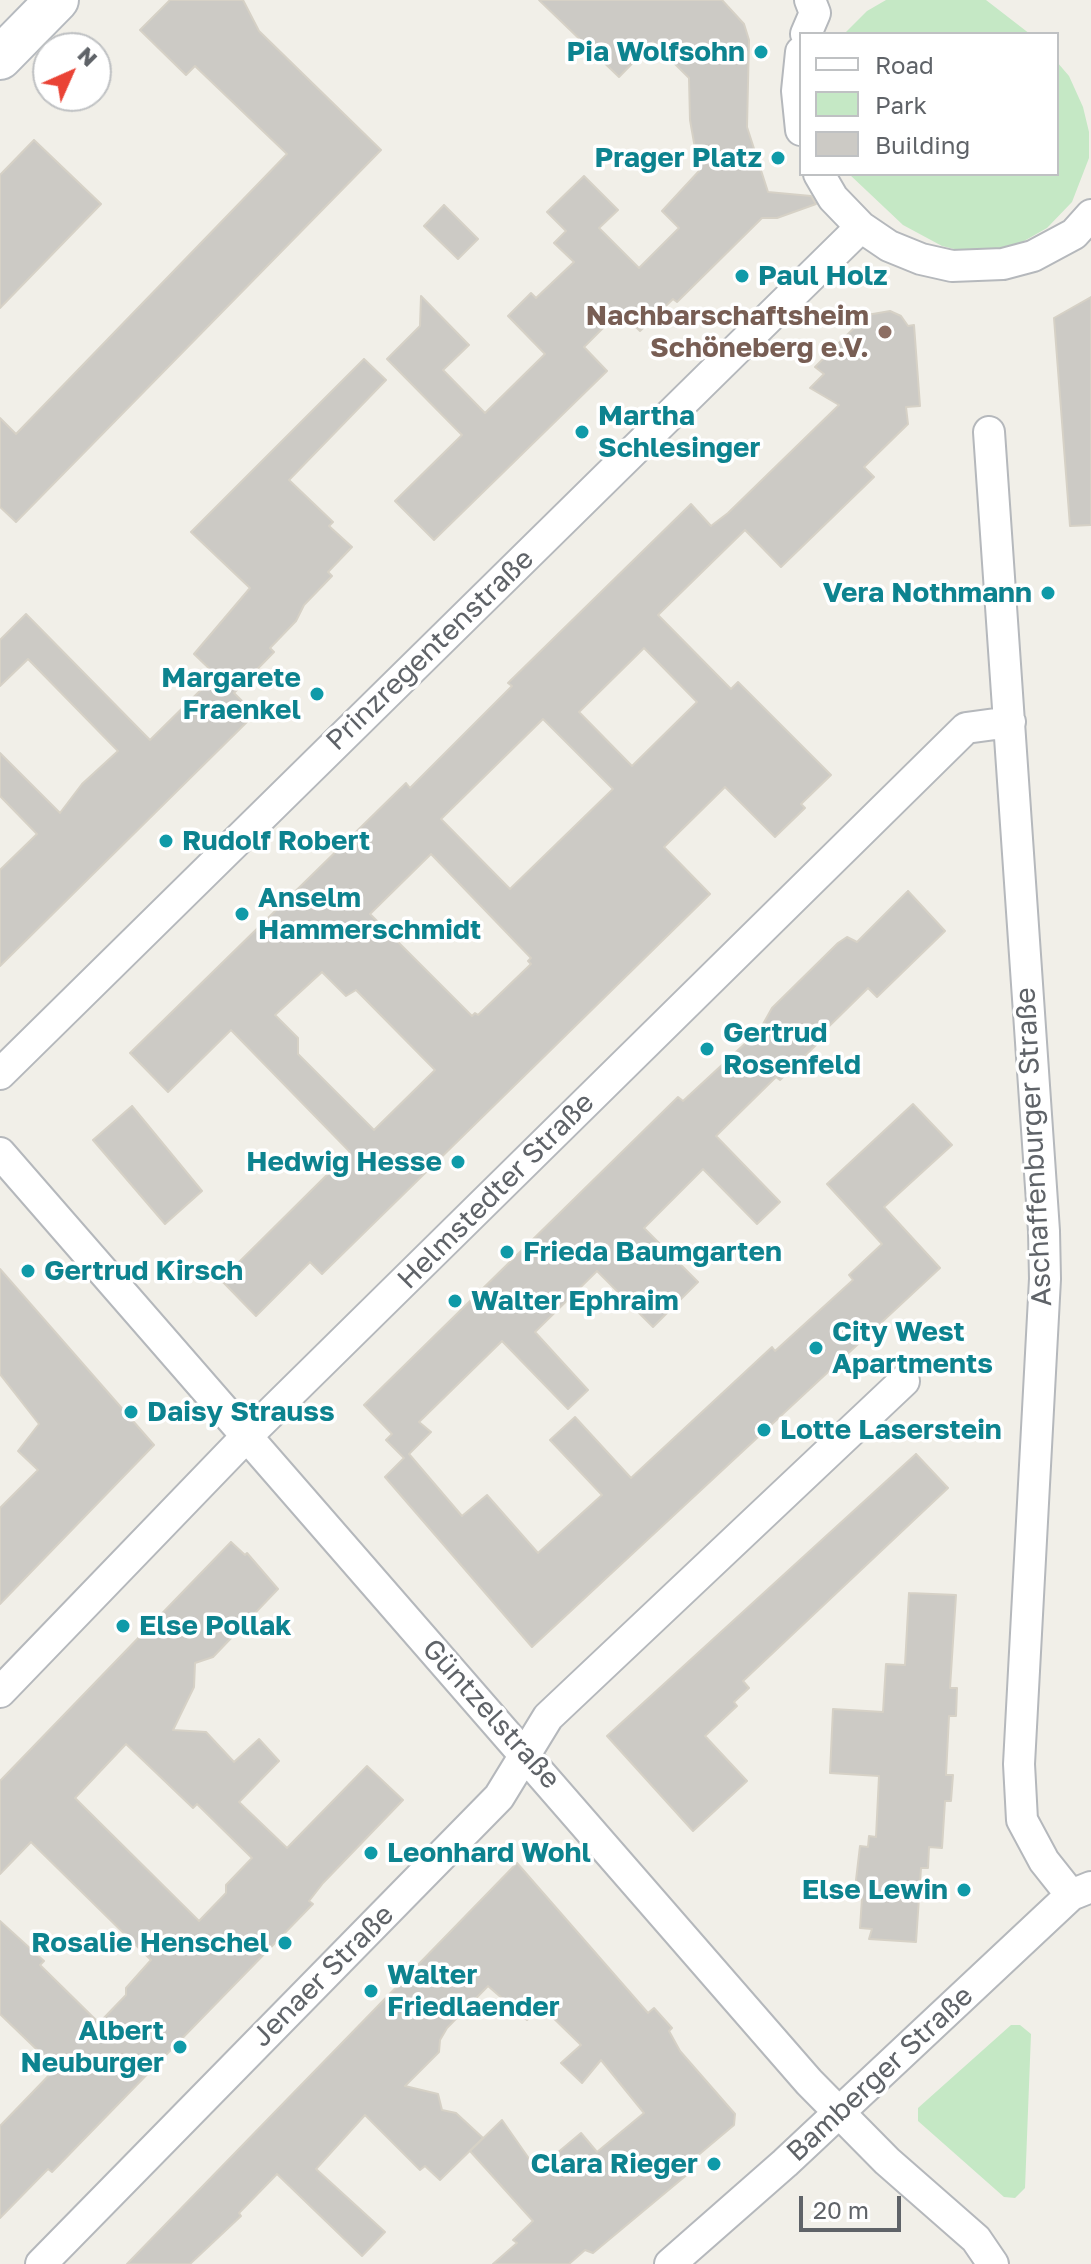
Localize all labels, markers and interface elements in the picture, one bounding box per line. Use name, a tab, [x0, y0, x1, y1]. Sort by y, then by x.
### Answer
north arrow	[32, 32, 112, 112]
legend	[799, 32, 1059, 176]
place label: Pia Wolfsohn	[567, 35, 745, 69]
text: N	[72, 41, 103, 72]
marker: Pia Wolfsohn	[752, 43, 770, 61]
text: Road	[875, 50, 934, 79]
text: Park	[875, 90, 927, 119]
text: Building	[875, 130, 970, 159]
place label: Prager Platz	[595, 141, 762, 175]
marker: Prager Platz	[769, 149, 787, 167]
place label: Paul Holz	[758, 259, 888, 293]
marker: Paul Holz	[733, 267, 751, 285]
place label: Nachbarschaftsheim Schöneberg e.V.	[586, 299, 869, 365]
marker: Nachbarschaftsheim Schöneberg e.V.	[876, 323, 894, 341]
place label: Martha Schlesinger	[598, 399, 761, 465]
marker: Martha Schlesinger	[573, 423, 591, 441]
street label: Prinzregentenstraße	[319, 542, 541, 758]
place label: Vera Nothmann	[823, 576, 1032, 610]
marker: Vera Nothmann	[1039, 584, 1057, 602]
place label: Margarete Fraenkel	[161, 661, 301, 727]
marker: Margarete Fraenkel	[308, 685, 326, 703]
place label: Rudolf Robert	[182, 824, 370, 858]
marker: Rudolf Robert	[157, 832, 175, 850]
place label: Anselm Hammerschmidt	[258, 881, 481, 947]
marker: Anselm Hammerschmidt	[233, 905, 251, 923]
street label: Aschaffenburger Straße	[1009, 987, 1059, 1307]
place label: Gertrud Rosenfeld	[723, 1016, 861, 1082]
marker: Gertrud Rosenfeld	[698, 1040, 716, 1058]
street label: Helmstedter Straße	[391, 1086, 601, 1296]
place label: Hedwig Hesse	[246, 1145, 442, 1179]
marker: Hedwig Hesse	[449, 1153, 467, 1171]
place label: Frieda Baumgarten	[523, 1235, 782, 1269]
marker: Frieda Baumgarten	[498, 1243, 516, 1261]
place label: Gertrud Kirsch	[44, 1254, 243, 1288]
marker: Gertrud Kirsch	[19, 1262, 37, 1280]
place label: Walter Ephraim	[471, 1284, 679, 1318]
marker: Walter Ephraim	[446, 1292, 464, 1310]
place label: City West Apartments	[832, 1315, 993, 1381]
marker: City West Apartments	[807, 1339, 825, 1357]
place label: Daisy Strauss	[147, 1395, 335, 1429]
marker: Daisy Strauss	[122, 1403, 140, 1421]
place label: Lotte Laserstein	[780, 1413, 1002, 1447]
marker: Lotte Laserstein	[755, 1421, 773, 1439]
place label: Else Pollak	[139, 1609, 292, 1643]
marker: Else Pollak	[114, 1617, 132, 1635]
street label: Güntzelstraße	[415, 1632, 567, 1796]
place label: Leonhard Wohl	[387, 1836, 591, 1870]
marker: Leonhard Wohl	[362, 1844, 380, 1862]
place label: Else Lewin	[802, 1873, 948, 1907]
marker: Else Lewin	[955, 1881, 973, 1899]
street label: Jenaer Straße	[245, 1898, 401, 2054]
place label: Rosalie Henschel	[31, 1926, 269, 1960]
marker: Rosalie Henschel	[276, 1934, 294, 1952]
place label: Walter Friedlaender	[387, 1958, 560, 2024]
street label: Bamberger Straße	[780, 1979, 980, 2169]
marker: Walter Friedlaender	[362, 1982, 380, 2000]
place label: Albert Neuburger	[21, 2014, 164, 2080]
marker: Albert Neuburger	[171, 2038, 189, 2056]
place label: Clara Rieger	[530, 2147, 698, 2181]
marker: Clara Rieger	[705, 2155, 723, 2173]
scale bar	[803, 2180, 905, 2230]
text: 20 m	[813, 2195, 869, 2224]

